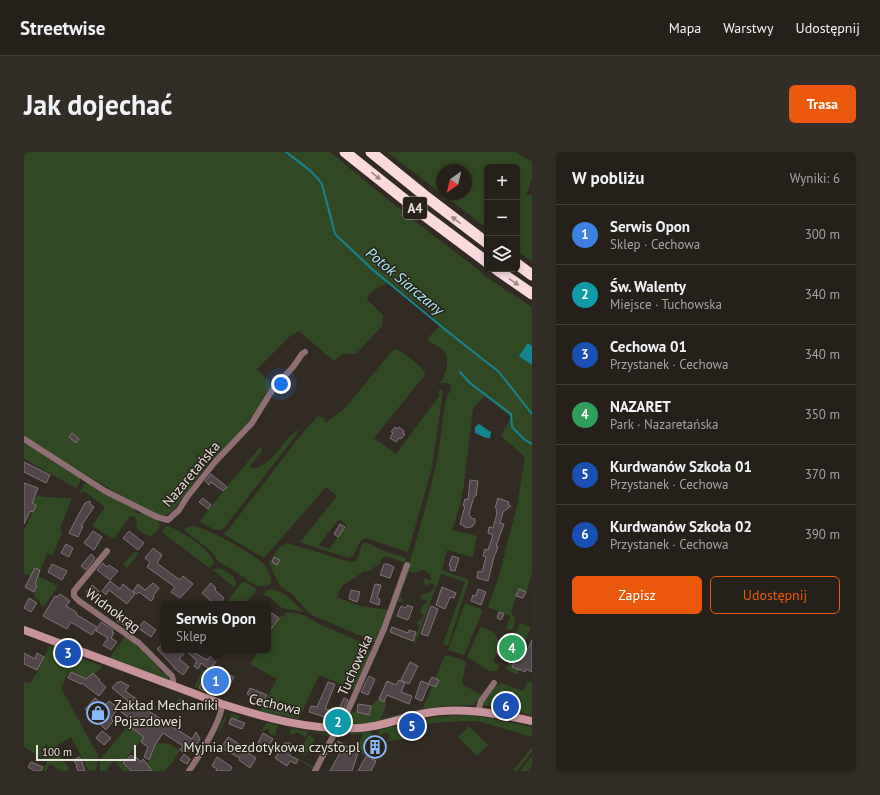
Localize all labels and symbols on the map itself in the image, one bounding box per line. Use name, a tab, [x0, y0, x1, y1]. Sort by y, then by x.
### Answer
north arrow	[436, 164, 472, 200]
one-way arrow	[370, 172, 381, 181]
road number: A4	[403, 197, 427, 219]
one-way arrow	[450, 215, 461, 224]
water label: Potok Siarczany	[362, 243, 449, 320]
one-way arrow	[509, 277, 519, 285]
your location	[271, 374, 291, 394]
street label: Nazaretańska	[158, 437, 224, 511]
street label: Widnokrąg	[82, 584, 144, 636]
street label: Tuchowska	[334, 632, 376, 698]
pin: 4	[499, 633, 525, 663]
pin: 3	[55, 638, 81, 668]
pin: 1	[203, 666, 229, 696]
street label: Cechowa	[247, 689, 303, 719]
pin: 6	[493, 691, 519, 721]
place label: Zakład Mechaniki Pojazdowej	[114, 696, 218, 730]
shop icon: Zakład Mechaniki Pojazdowej	[85, 700, 111, 726]
pin: 2	[325, 707, 351, 737]
pin: 5	[399, 711, 425, 741]
building icon: Myjnia bezdotykowa czysto.pl	[362, 734, 388, 760]
place label: Myjnia bezdotykowa czysto.pl	[183, 738, 360, 756]
scale bar	[36, 743, 136, 762]

